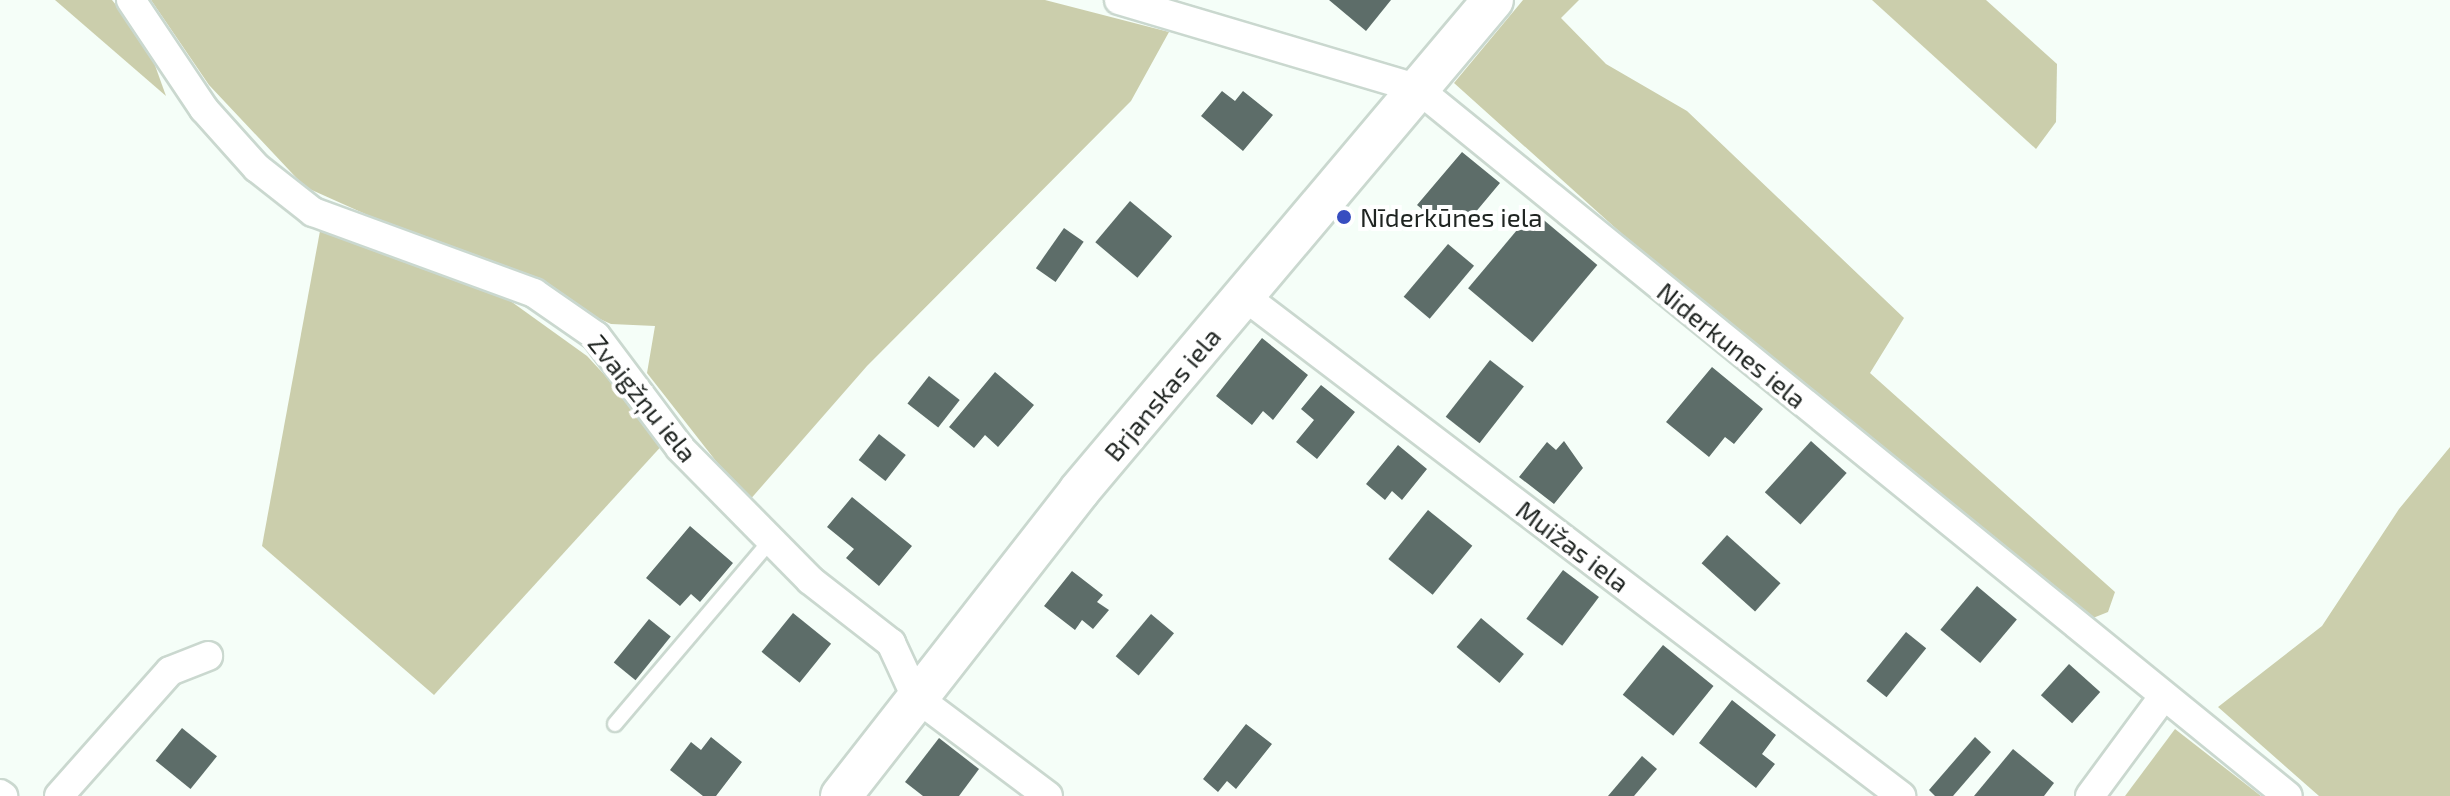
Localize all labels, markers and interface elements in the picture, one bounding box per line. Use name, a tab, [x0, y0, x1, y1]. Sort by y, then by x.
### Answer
place label: Nīderkūnes iela	[1360, 201, 1543, 233]
marker: Nīderkūnes iela	[1335, 208, 1353, 226]
street label: Niderkunes iela	[1651, 275, 1813, 415]
street label: Brjanskas iela	[1097, 321, 1227, 467]
street label: Zvaigžņu iela	[582, 328, 704, 468]
street label: Muižas iela	[1510, 494, 1636, 598]

